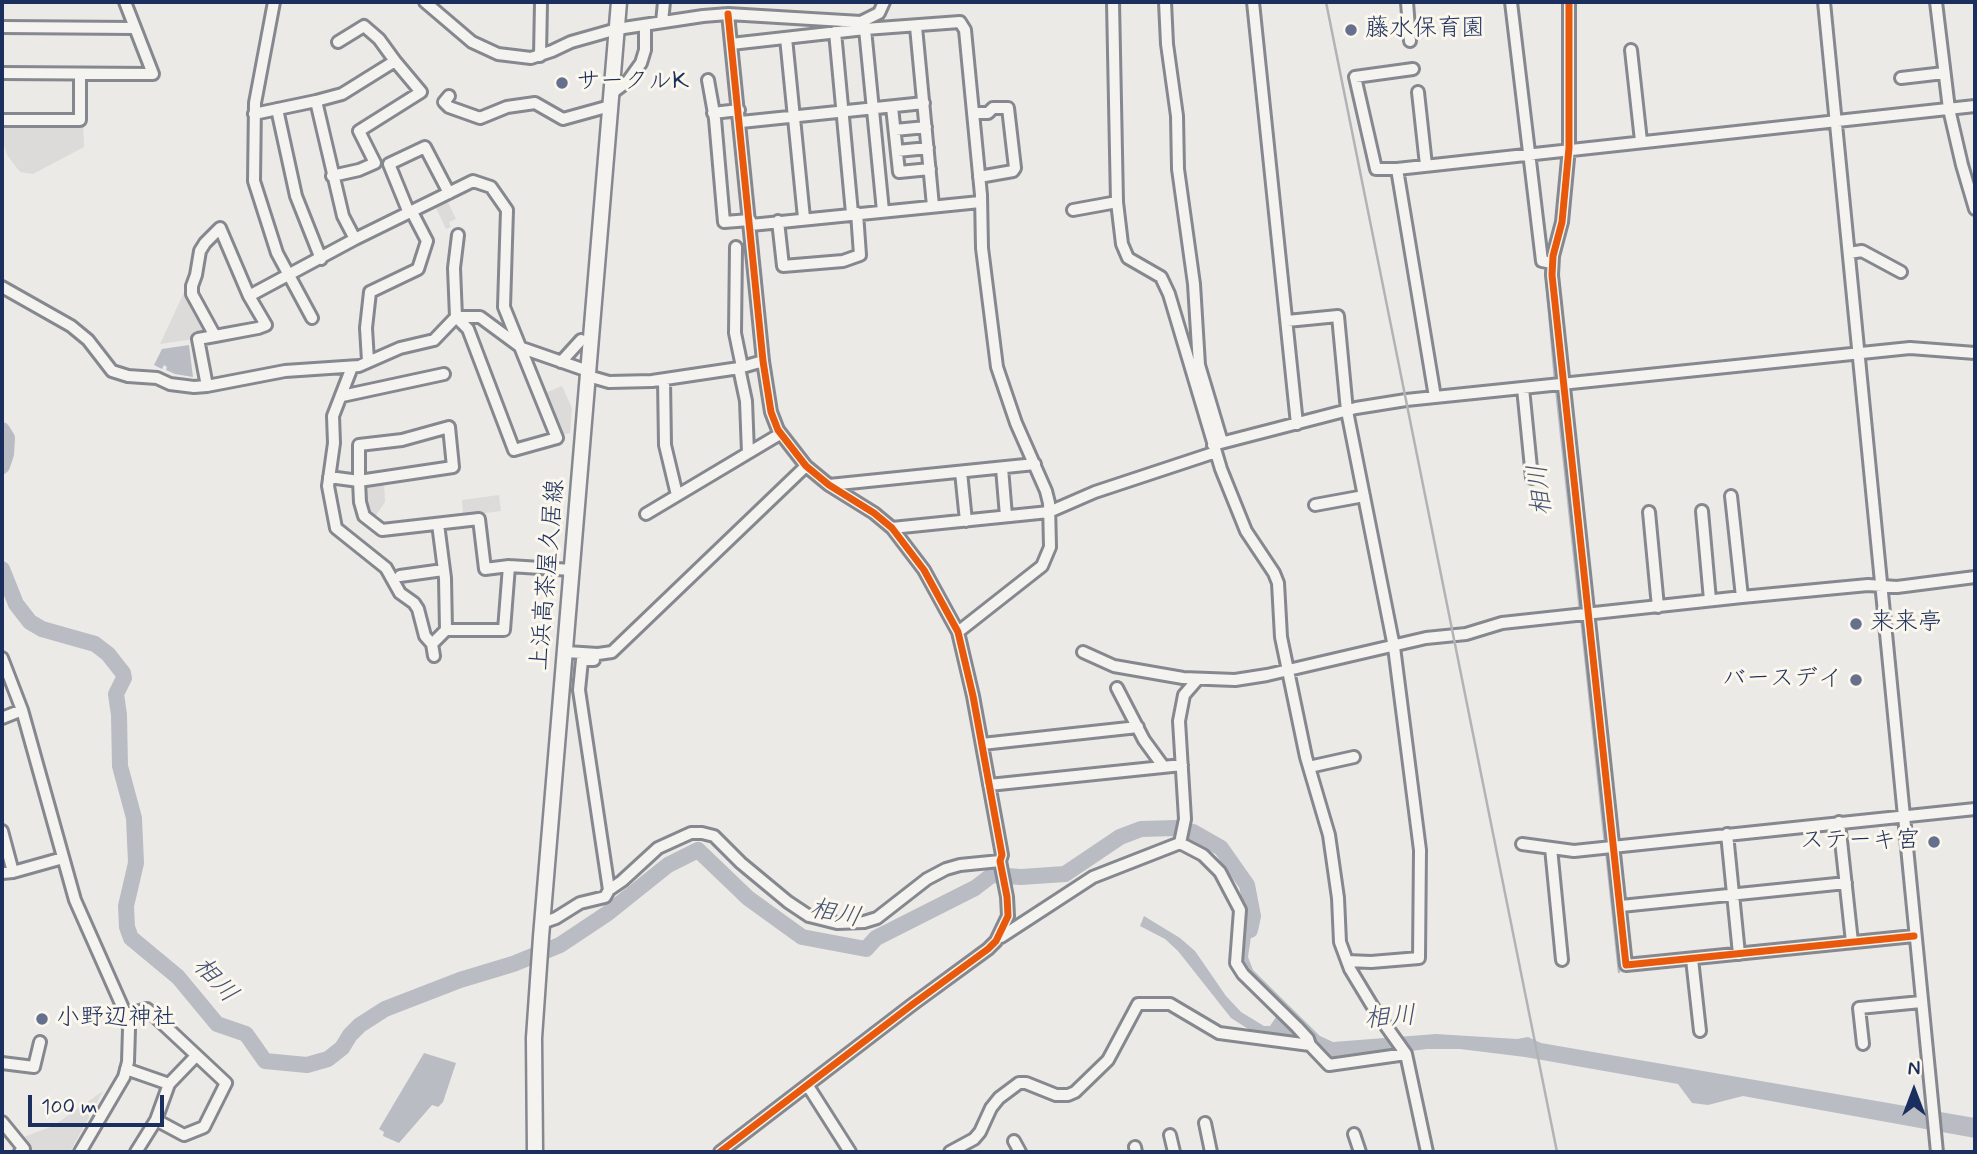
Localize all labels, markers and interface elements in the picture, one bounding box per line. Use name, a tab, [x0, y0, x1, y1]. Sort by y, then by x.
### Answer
place label: 藤水保育園	[1365, 16, 1485, 44]
marker: 藤水保育園	[1343, 22, 1359, 38]
place label: サークルK	[576, 69, 689, 97]
marker: サークルK	[554, 75, 570, 91]
water label: 相川	[1524, 463, 1560, 517]
street label: 上浜高茶屋久居線	[526, 478, 572, 672]
place label: 来来亭	[1870, 610, 1942, 638]
marker: 来来亭	[1848, 616, 1864, 632]
place label: バースデイ	[1722, 666, 1842, 694]
marker: バースデイ	[1848, 672, 1864, 688]
place label: ステーキ宮	[1800, 828, 1920, 856]
marker: ステーキ宮	[1926, 834, 1942, 850]
water label: 相川	[806, 894, 864, 936]
water label: 相川	[185, 951, 243, 1011]
water label: 相川	[1363, 1002, 1417, 1036]
place label: 小野辺神社	[56, 1005, 176, 1033]
marker: 小野辺神社	[34, 1011, 50, 1027]
north arrow	[1879, 1056, 1949, 1126]
text: N	[1908, 1057, 1920, 1082]
scale bar	[32, 1080, 168, 1124]
text: 100 m	[41, 1093, 97, 1121]

